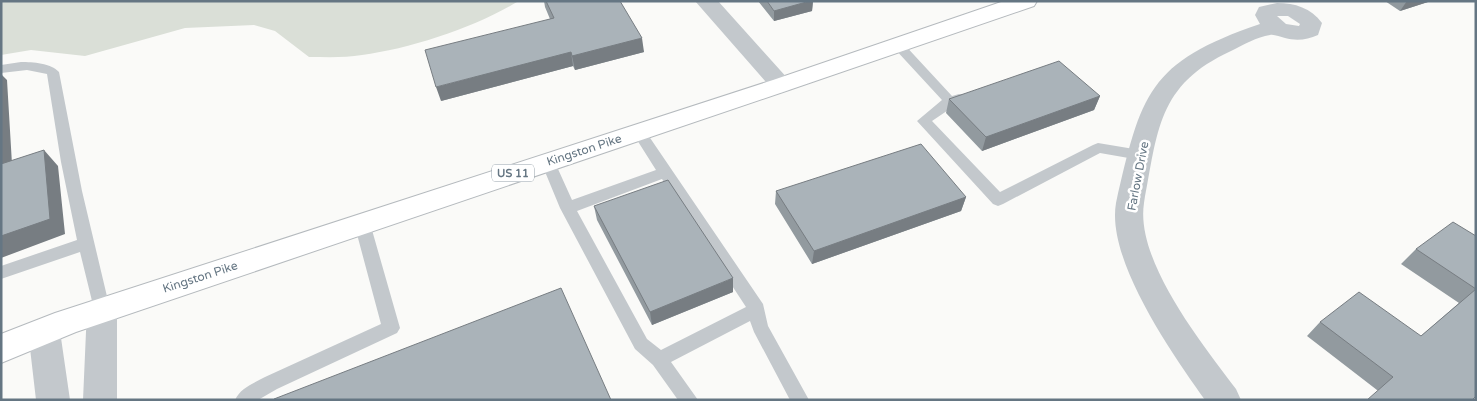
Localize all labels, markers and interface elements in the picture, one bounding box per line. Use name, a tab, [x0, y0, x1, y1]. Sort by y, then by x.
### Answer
street label: Kingston Pike	[545, 131, 623, 169]
street label: Farlow Drive	[1124, 140, 1152, 212]
road number: US 11	[492, 164, 534, 182]
street label: Kingston Pike	[161, 258, 239, 296]

